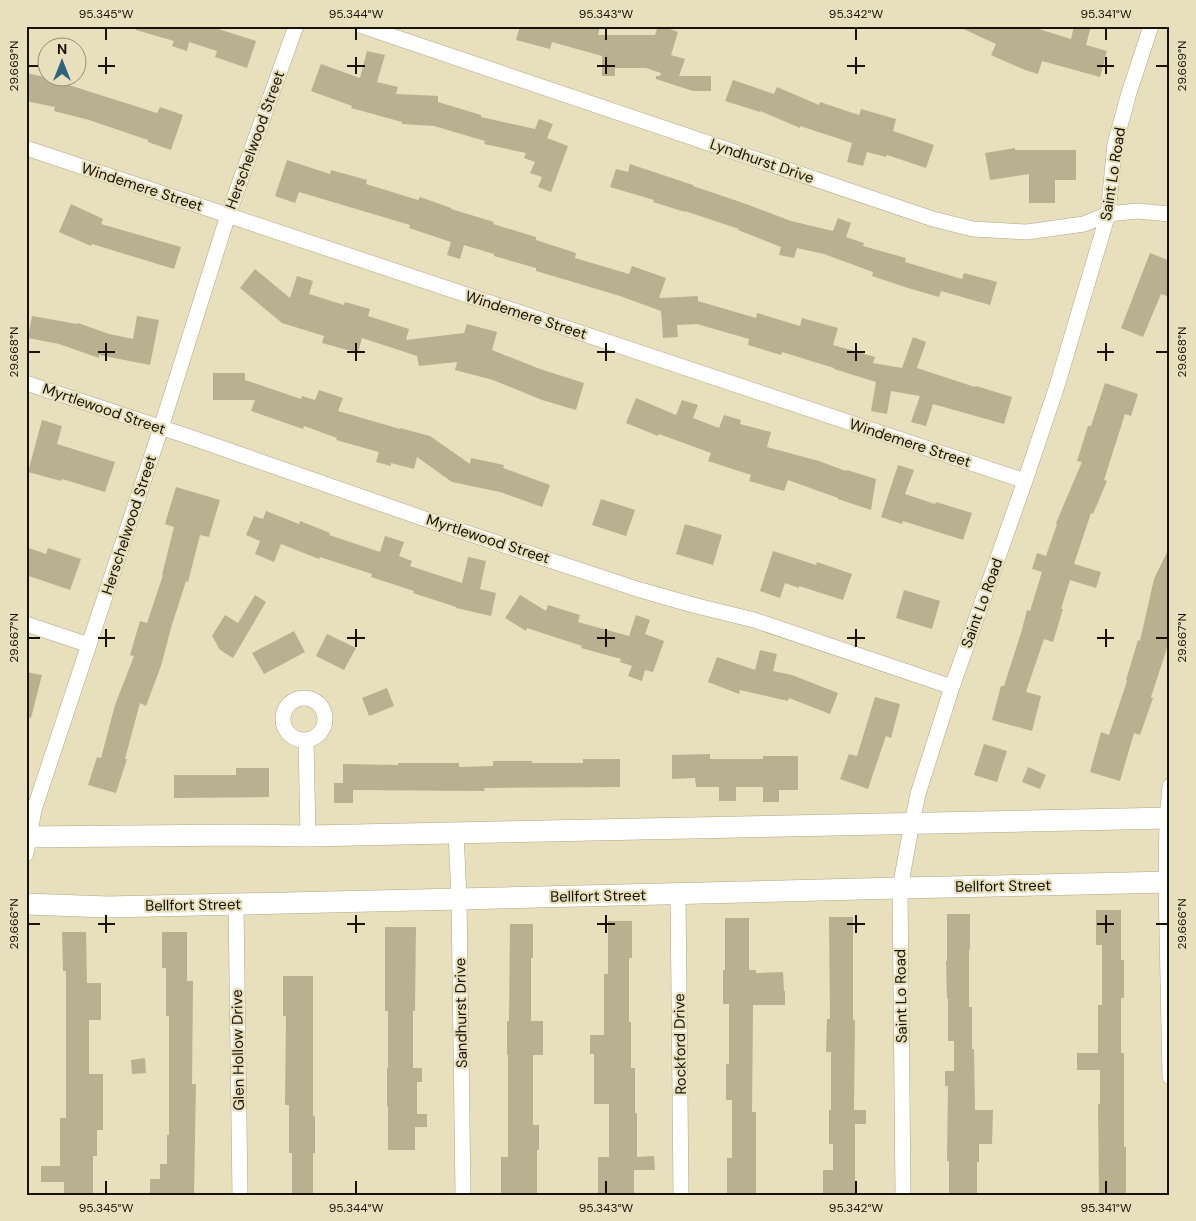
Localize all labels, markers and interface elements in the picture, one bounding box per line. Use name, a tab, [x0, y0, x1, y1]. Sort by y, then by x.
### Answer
text: 95.345°W	[79, 6, 134, 22]
text: 95.344°W	[329, 6, 384, 22]
text: 95.343°W	[579, 6, 634, 22]
text: 95.342°W	[829, 6, 884, 22]
text: 95.341°W	[1080, 6, 1132, 22]
north arrow	[38, 38, 88, 88]
text: N	[57, 40, 67, 58]
text: 29.669°N	[6, 41, 22, 91]
text: 29.669°N	[1174, 41, 1190, 91]
street label: Herschelwood Street	[221, 68, 289, 212]
street label: Saint Lo Road	[1096, 126, 1130, 222]
street label: Lyndhurst Drive	[707, 134, 817, 188]
street label: Windemere Street	[79, 158, 206, 216]
street label: Windemere Street	[463, 286, 590, 344]
text: 29.668°N	[6, 327, 22, 377]
text: 29.668°N	[1174, 327, 1190, 377]
street label: Myrtlewood Street	[40, 379, 168, 439]
street label: Windemere Street	[847, 414, 974, 472]
street label: Herschelwood Street	[97, 452, 161, 597]
street label: Myrtlewood Street	[424, 510, 552, 568]
street label: Saint Lo Road	[956, 555, 1008, 651]
text: 29.667°N	[6, 613, 22, 663]
text: 29.667°N	[1174, 613, 1190, 663]
street label: Bellfort Street	[955, 875, 1051, 897]
street label: Bellfort Street	[550, 885, 646, 907]
street label: Bellfort Street	[145, 894, 241, 916]
text: 29.666°N	[6, 898, 22, 950]
text: 29.666°N	[1174, 898, 1190, 950]
street label: Saint Lo Road	[890, 949, 912, 1043]
street label: Sandhurst Drive	[450, 958, 472, 1068]
street label: Glen Hollow Drive	[227, 989, 249, 1111]
street label: Rockford Drive	[669, 993, 691, 1095]
text: 95.345°W	[79, 1200, 134, 1216]
text: 95.344°W	[329, 1200, 384, 1216]
text: 95.343°W	[579, 1200, 634, 1216]
text: 95.342°W	[829, 1200, 884, 1216]
text: 95.341°W	[1080, 1200, 1132, 1216]

